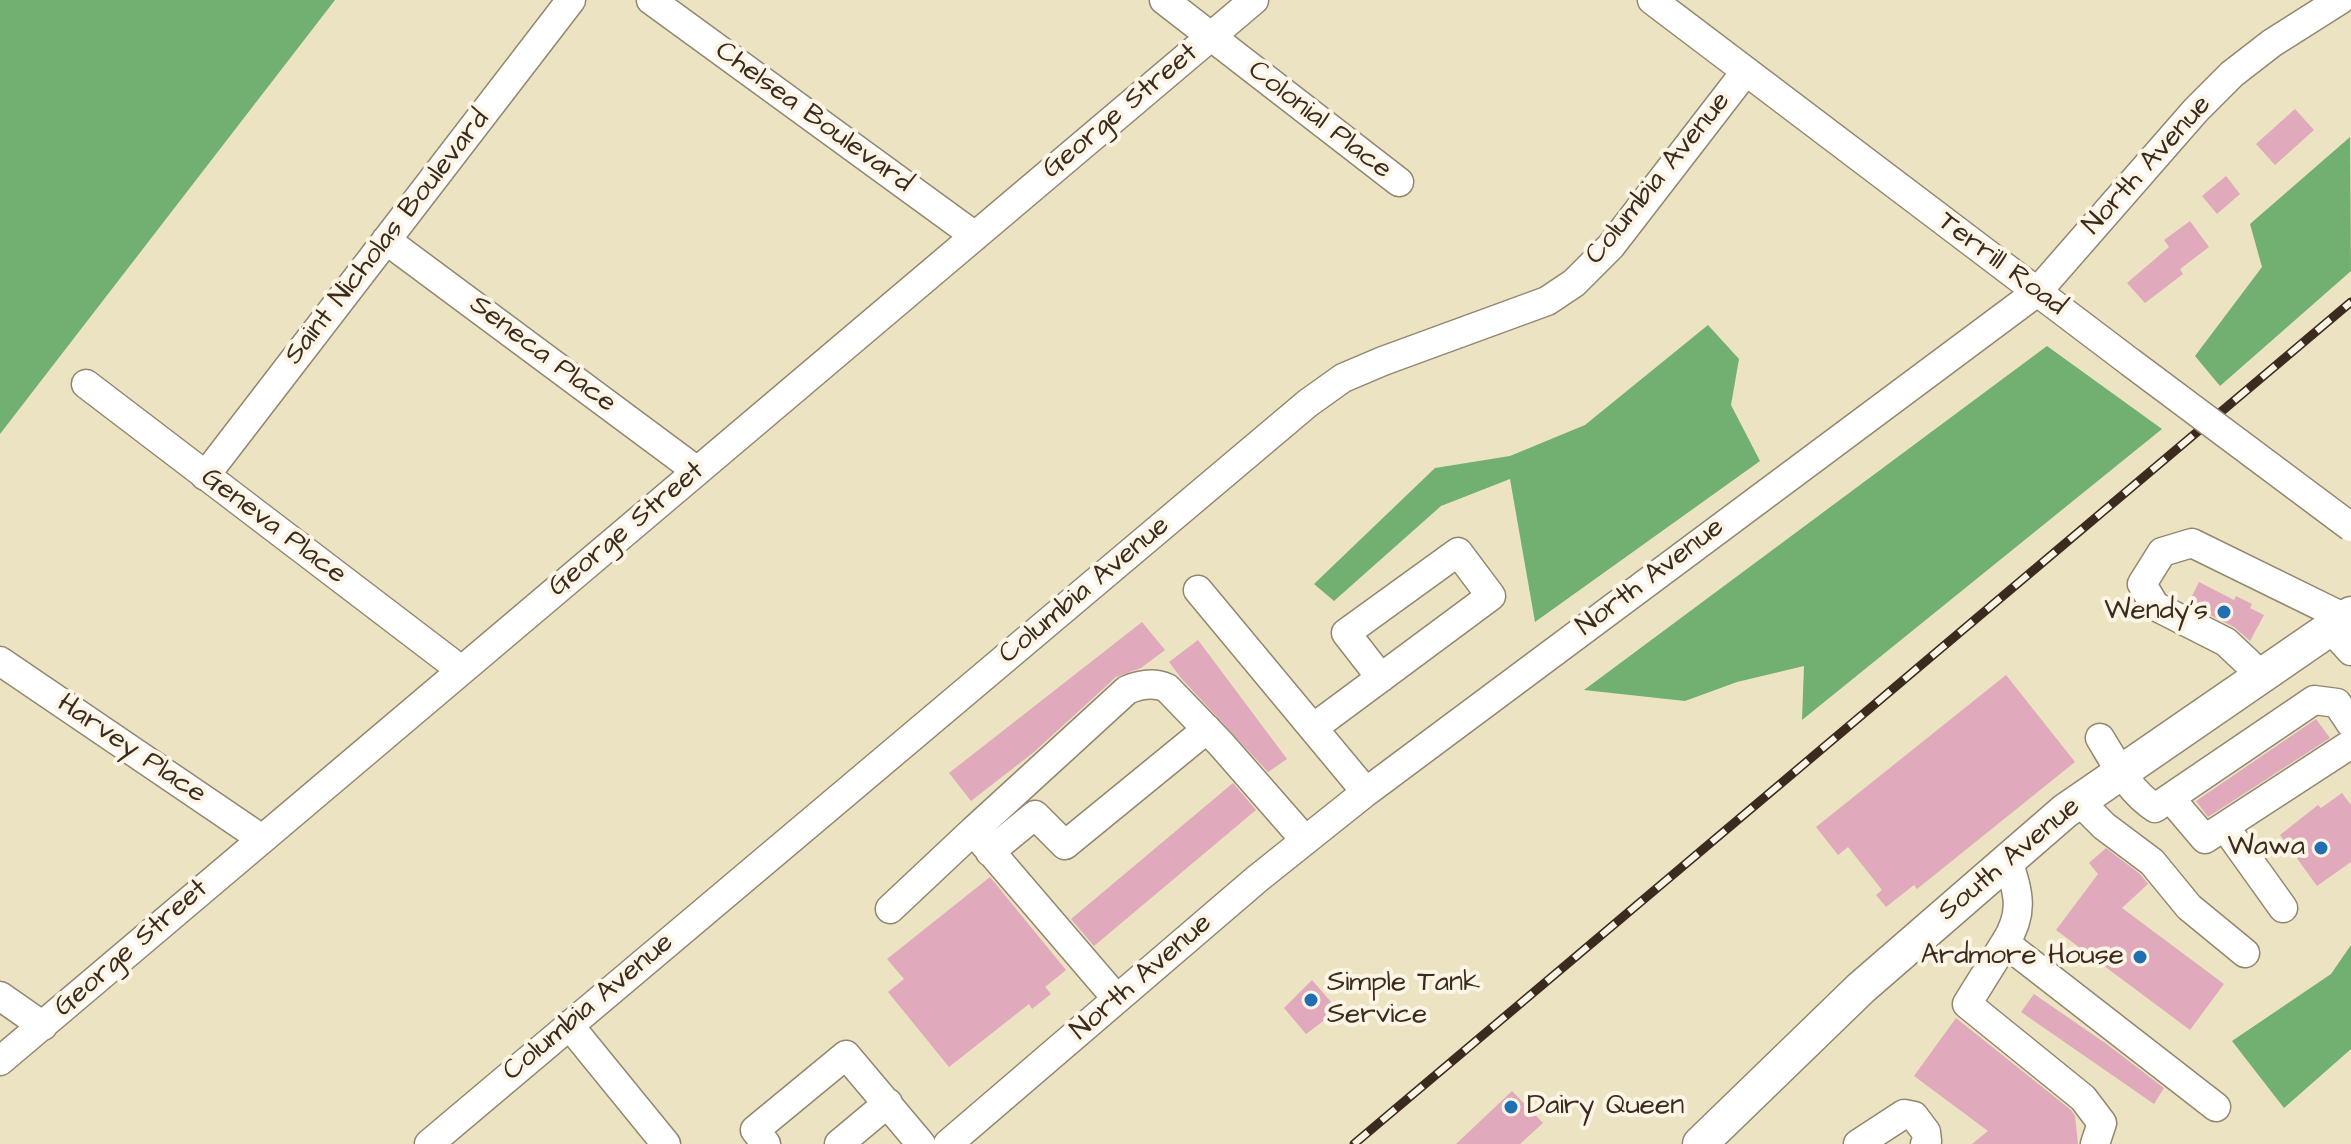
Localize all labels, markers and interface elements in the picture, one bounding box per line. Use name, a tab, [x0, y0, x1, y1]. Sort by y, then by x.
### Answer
street label: Chelsea Boulevard	[708, 35, 918, 201]
street label: George Street	[1036, 37, 1206, 187]
street label: Colonial Place	[1240, 54, 1398, 188]
street label: Columbia Avenue	[1579, 86, 1739, 272]
street label: North Avenue	[2077, 89, 2219, 243]
street label: Saint Nicholas Boulevard	[278, 104, 498, 372]
street label: Terrill Road	[1930, 206, 2072, 324]
street label: Seneca Place	[462, 289, 622, 421]
street label: George Street	[542, 455, 712, 605]
street label: Geneva Place	[194, 462, 352, 592]
street label: Columbia Avenue	[993, 510, 1177, 672]
street label: North Avenue	[1571, 512, 1731, 644]
place label: Wendy's	[2104, 595, 2208, 629]
marker: Wendy's	[2215, 603, 2233, 621]
street label: Harvey Place	[50, 688, 212, 812]
street label: South Avenue	[1932, 791, 2088, 929]
place label: Wawa	[2228, 831, 2305, 865]
marker: Wawa	[2312, 839, 2330, 857]
street label: George Street	[48, 873, 216, 1025]
street label: North Avenue	[1065, 908, 1219, 1048]
street label: Columbia Avenue	[497, 927, 681, 1089]
place label: Ardmore House	[1921, 940, 2124, 974]
marker: Ardmore House	[2131, 948, 2149, 966]
place label: Simple Tank Service	[1327, 967, 1480, 1033]
marker: Simple Tank Service	[1302, 991, 1320, 1009]
place label: Dairy Queen	[1527, 1090, 1684, 1124]
marker: Dairy Queen	[1502, 1098, 1520, 1116]

